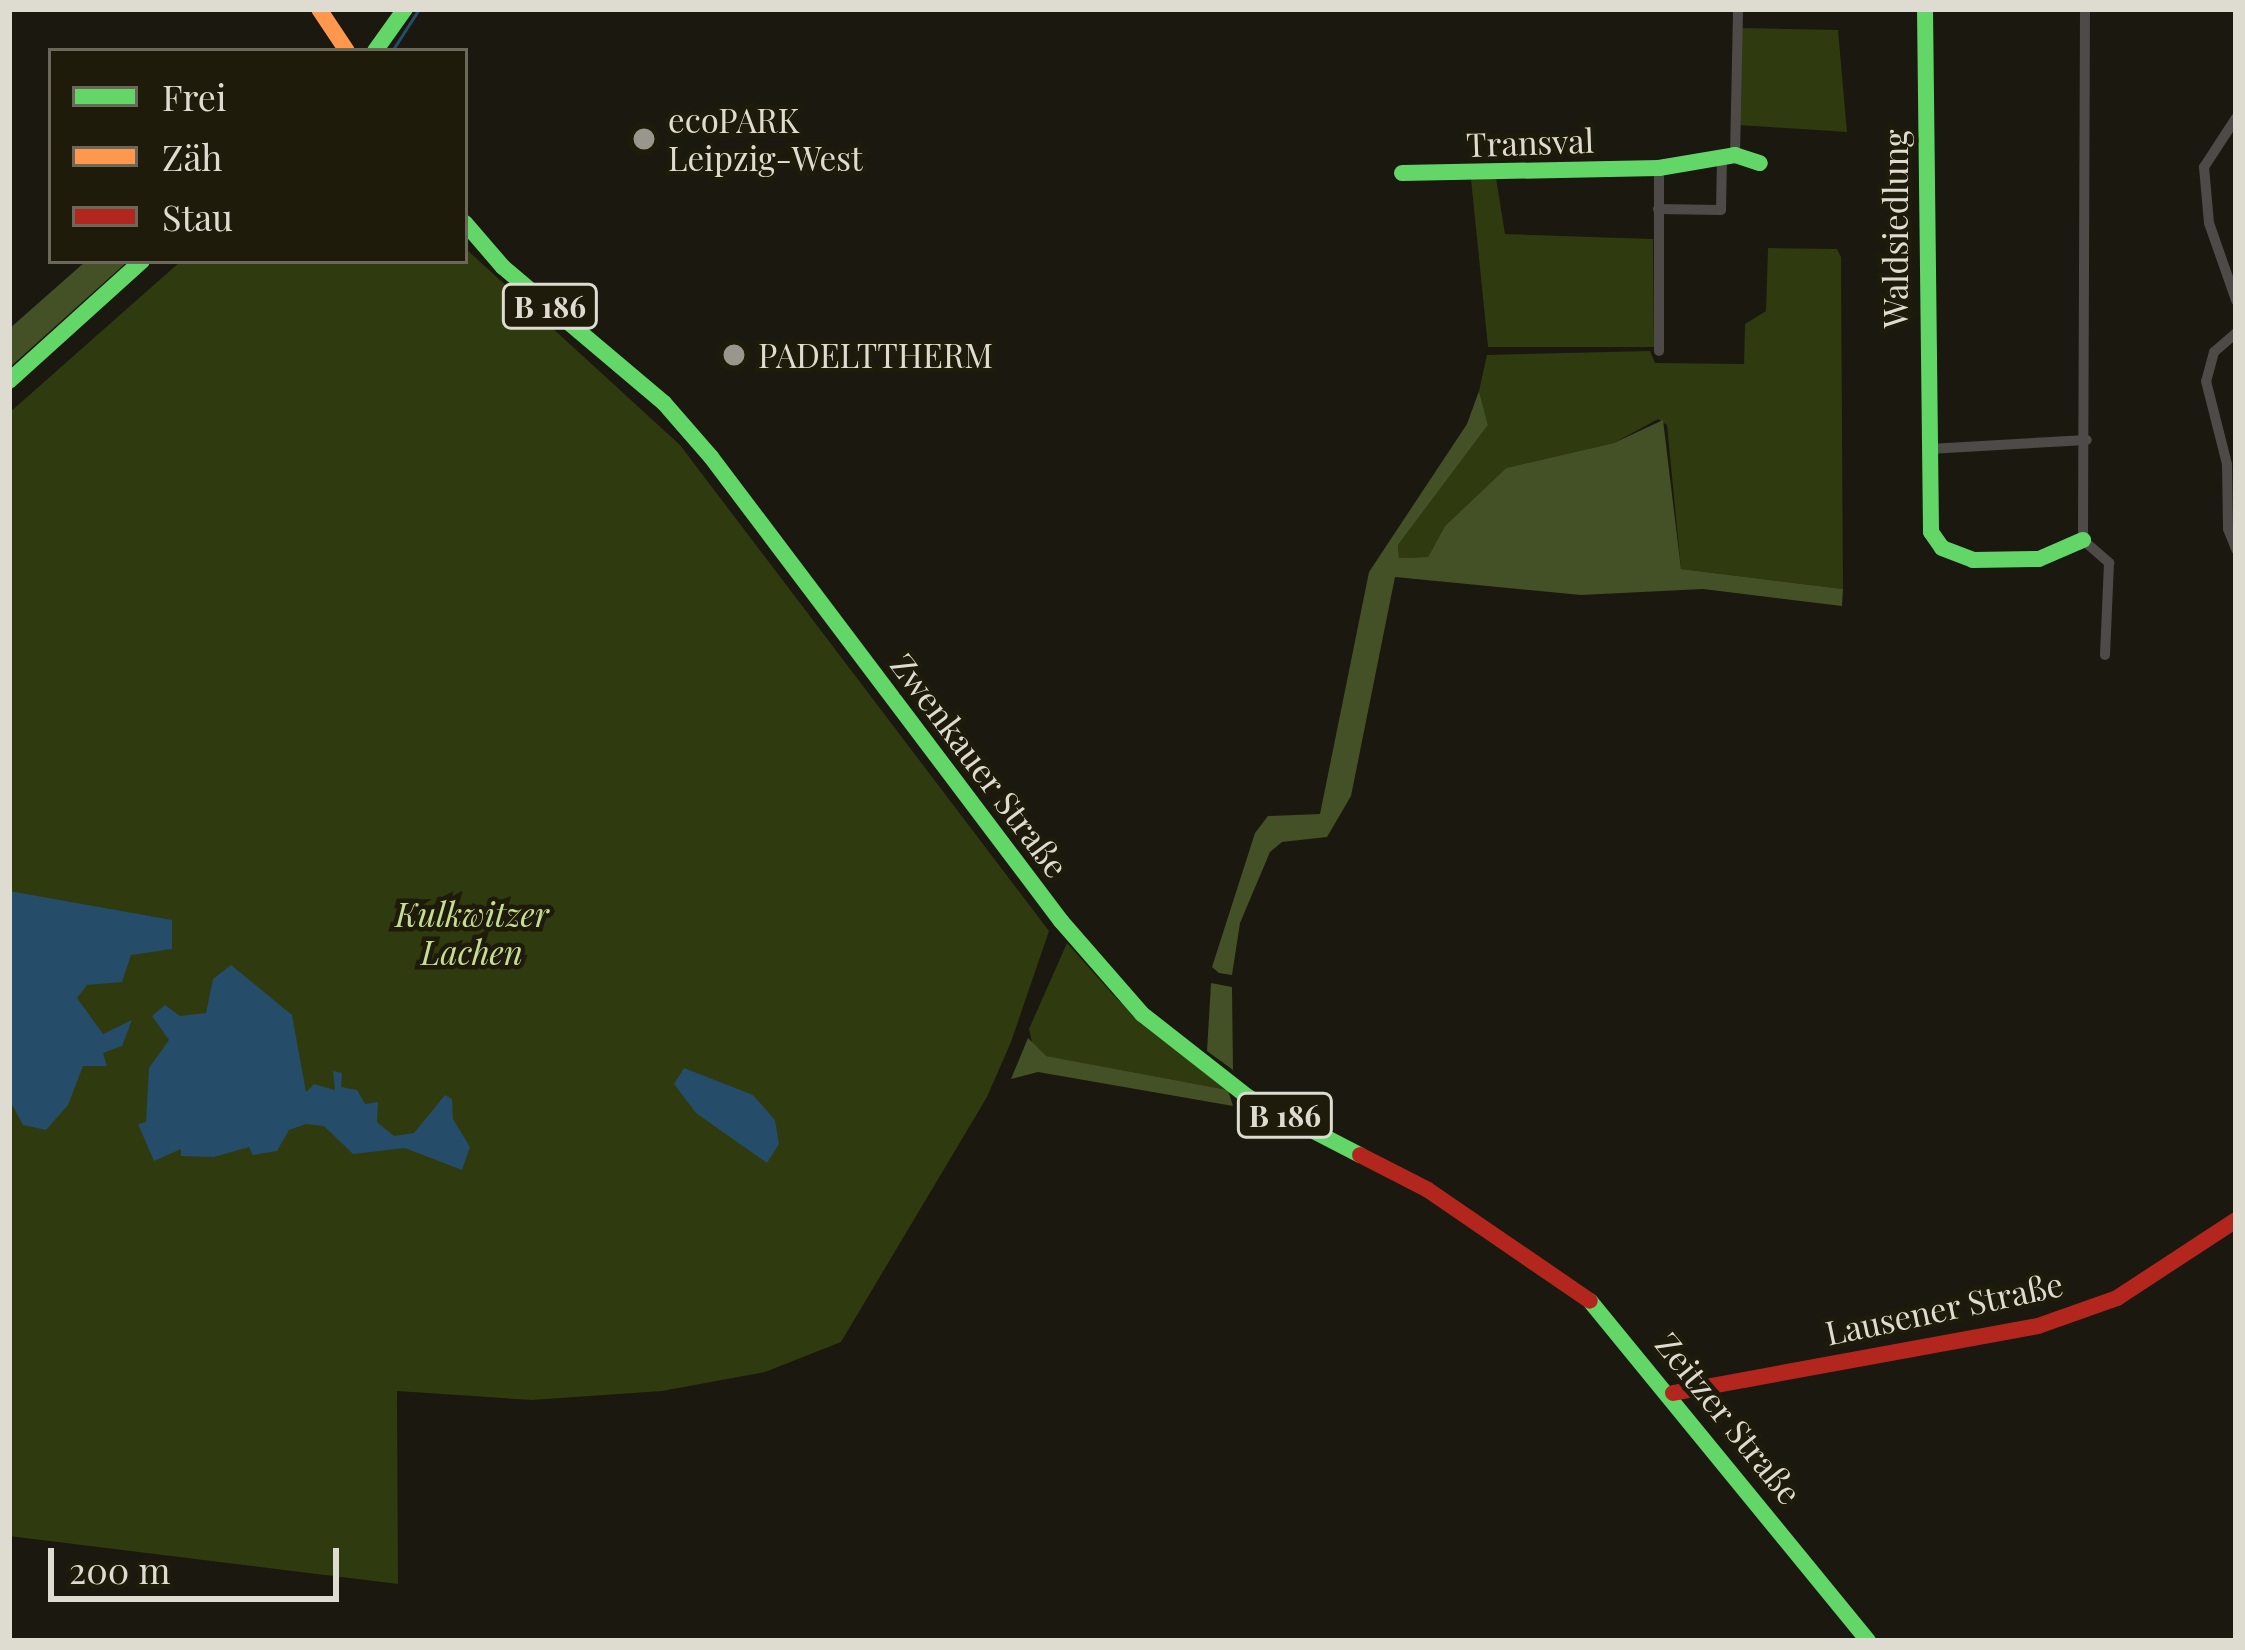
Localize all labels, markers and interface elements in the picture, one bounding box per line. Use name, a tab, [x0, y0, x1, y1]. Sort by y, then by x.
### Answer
legend	[48, 48, 468, 264]
text: Frei	[162, 72, 227, 120]
place label: ecoPARK Leipzig-West	[668, 100, 863, 178]
street label: Transval	[1465, 120, 1595, 164]
marker: ecoPARK Leipzig-West	[631, 126, 657, 152]
street label: Waldsiedlung	[1875, 130, 1915, 328]
text: Zäh	[162, 132, 222, 180]
text: Stau	[162, 192, 233, 240]
road number: B 186	[499, 282, 601, 330]
place label: PADELTTHERM	[758, 335, 993, 375]
marker: PADELTTHERM	[721, 342, 747, 368]
street label: Zwenkauer Straße	[883, 645, 1077, 885]
park label: Kulkwitzer Lachen	[395, 894, 549, 972]
road number: B 186	[1234, 1091, 1336, 1139]
street label: Lausener Straße	[1821, 1263, 2067, 1353]
street label: Zeitzer Straße	[1648, 1324, 1810, 1512]
scale bar	[54, 1524, 345, 1598]
text: 200 m	[69, 1545, 170, 1593]

